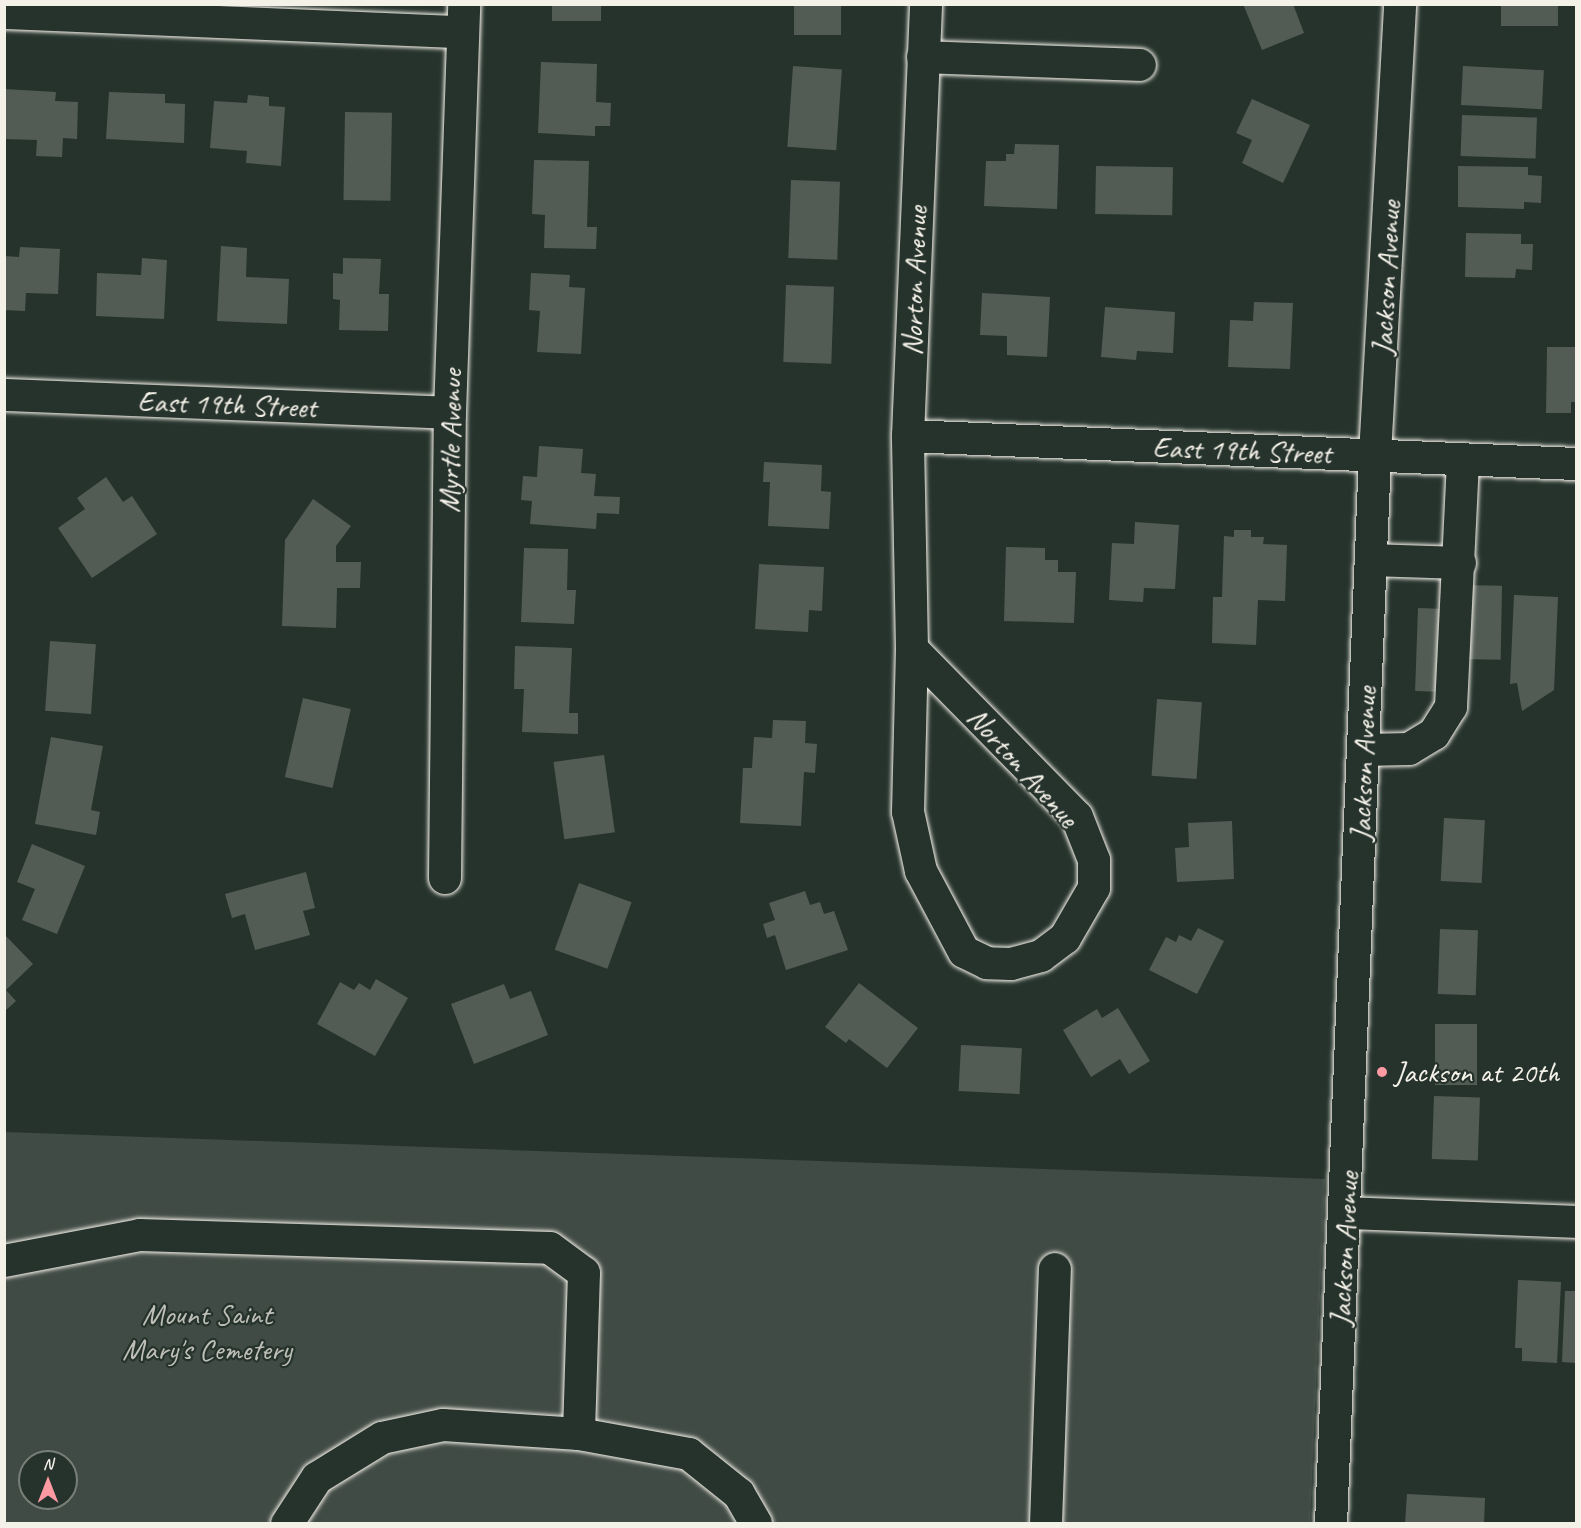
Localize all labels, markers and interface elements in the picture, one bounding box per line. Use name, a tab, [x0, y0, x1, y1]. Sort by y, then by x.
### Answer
street label: Jackson Avenue	[1364, 200, 1408, 356]
street label: Norton Avenue	[893, 206, 935, 356]
street label: Myrtle Avenue	[431, 369, 469, 513]
street label: East 19th Street	[137, 383, 317, 425]
street label: East 19th Street	[1152, 429, 1332, 471]
street label: Jackson Avenue	[1342, 686, 1384, 842]
street label: Norton Avenue	[960, 699, 1086, 835]
place label: Jackson at 20th	[1394, 1054, 1560, 1090]
marker: Jackson at 20th	[1375, 1065, 1389, 1079]
street label: Jackson Avenue	[1322, 1171, 1366, 1327]
park label: Mount Saint Mary's Cemetery	[123, 1296, 291, 1366]
north arrow	[18, 1450, 78, 1510]
text: N	[43, 1454, 53, 1474]

